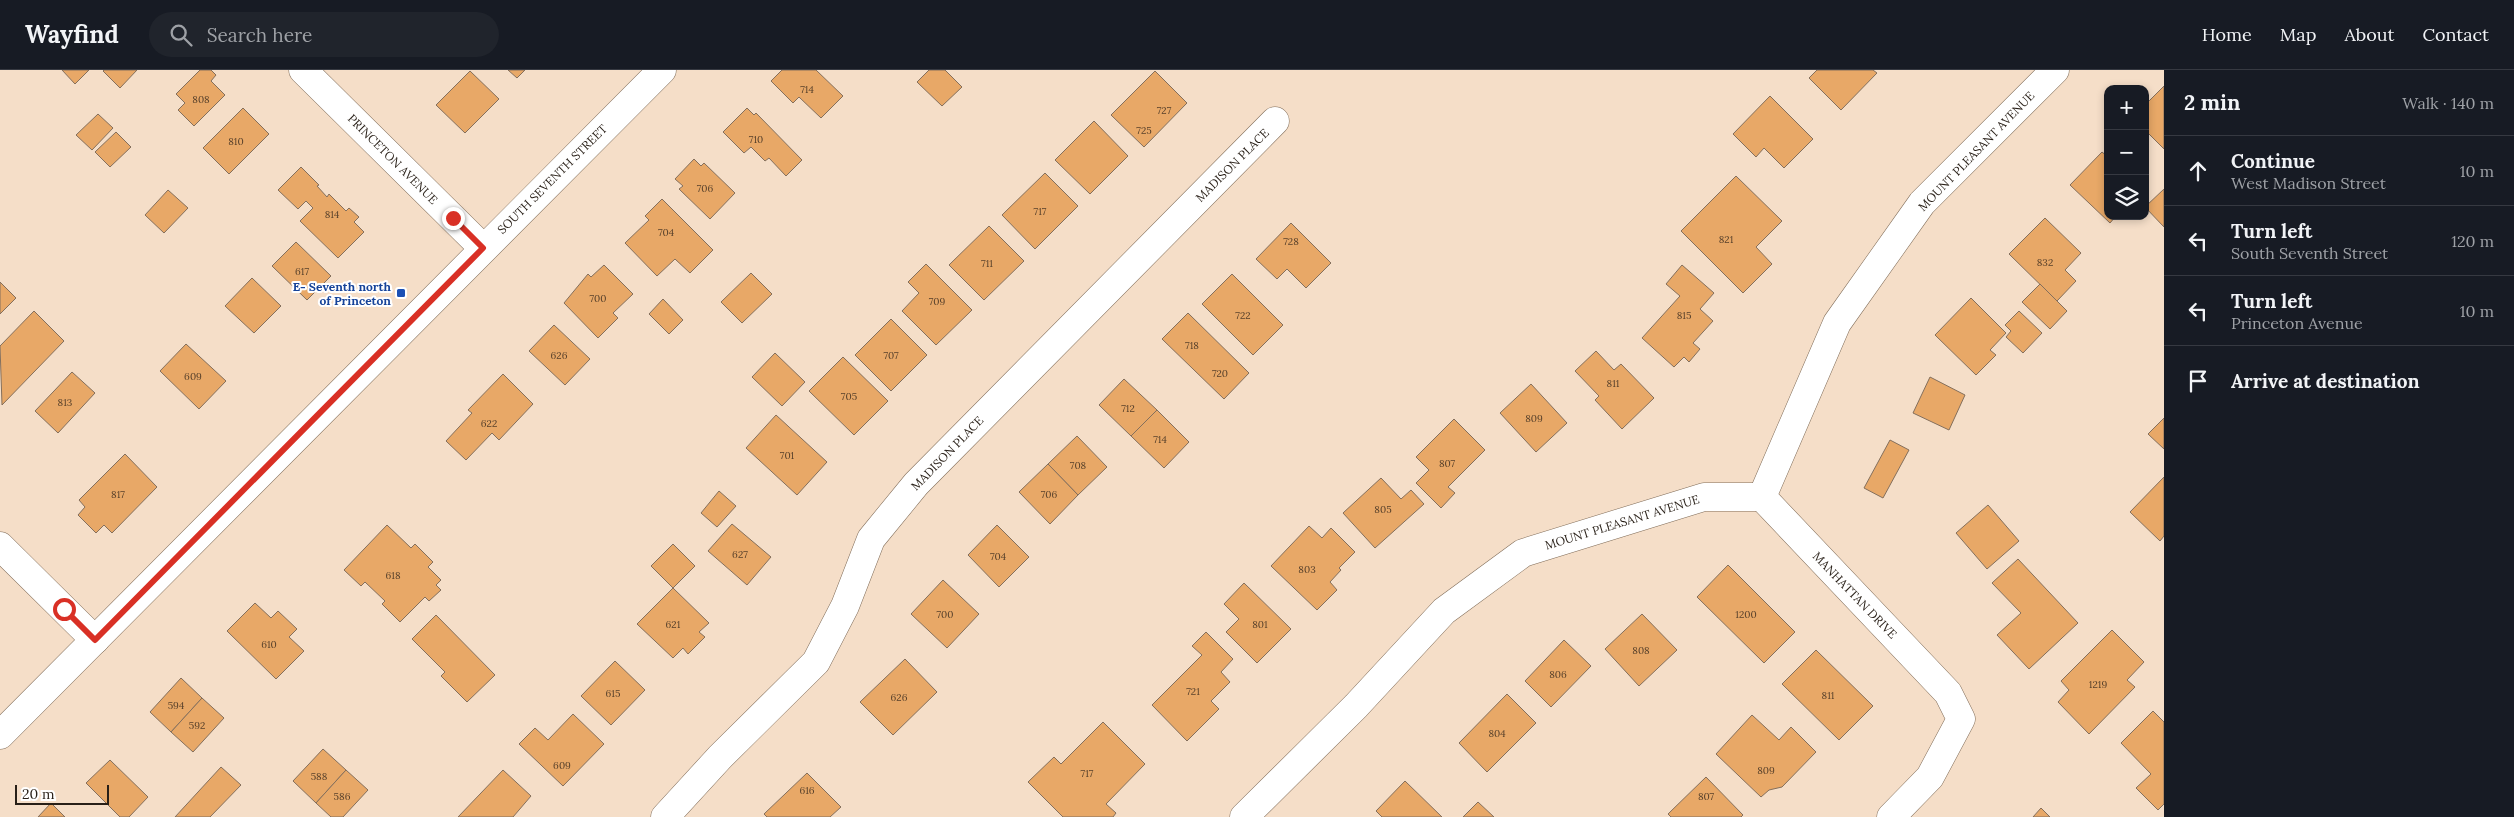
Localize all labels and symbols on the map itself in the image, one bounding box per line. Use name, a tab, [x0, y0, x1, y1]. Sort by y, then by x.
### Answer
house number: 714	[800, 83, 814, 96]
street label: MOUNT PLEASANT AVENUE	[1915, 88, 2037, 214]
house number: 808	[192, 93, 210, 106]
house number: 727	[1157, 104, 1172, 117]
street label: PRINCETON AVENUE	[345, 111, 441, 207]
street label: SOUTH SEVENTH STREET	[494, 121, 610, 237]
house number: 725	[1136, 124, 1152, 137]
street label: MADISON PLACE	[1192, 125, 1272, 205]
house number: 710	[749, 133, 763, 146]
house number: 810	[228, 135, 244, 148]
house number: 706	[697, 182, 714, 195]
house number: 717	[1034, 205, 1047, 218]
route end	[442, 207, 465, 230]
house number: 814	[325, 208, 340, 221]
house number: 704	[658, 226, 675, 239]
house number: 821	[1719, 233, 1734, 246]
house number: 728	[1283, 235, 1299, 248]
house number: 832	[2037, 256, 2053, 269]
house number: 711	[981, 257, 993, 270]
house number: 617	[295, 265, 309, 278]
place label: E- Seventh north of Princeton	[293, 279, 392, 308]
marker: E- Seventh north of Princeton	[395, 287, 407, 299]
house number: 700	[589, 292, 607, 305]
house number: 709	[929, 295, 946, 308]
house number: 722	[1235, 309, 1251, 322]
house number: 815	[1677, 309, 1691, 322]
house number: 718	[1185, 339, 1199, 352]
house number: 626	[551, 349, 568, 362]
house number: 707	[883, 349, 899, 362]
house number: 720	[1212, 367, 1228, 380]
house number: 609	[184, 370, 202, 383]
house number: 811	[1607, 377, 1620, 390]
house number: 705	[841, 390, 857, 403]
house number: 813	[58, 396, 73, 409]
house number: 712	[1121, 402, 1135, 415]
house number: 809	[1525, 412, 1543, 425]
street label: MADISON PLACE	[908, 413, 986, 493]
house number: 622	[481, 417, 497, 430]
house number: 714	[1153, 433, 1167, 446]
house number: 701	[780, 449, 795, 462]
house number: 807	[1439, 457, 1455, 470]
house number: 708	[1070, 459, 1087, 472]
house number: 817	[111, 488, 125, 501]
house number: 706	[1041, 488, 1058, 501]
street label: MOUNT PLEASANT AVENUE	[1543, 491, 1701, 553]
house number: 805	[1374, 503, 1392, 516]
house number: 627	[732, 548, 748, 561]
street label: MANHATTAN DRIVE	[1810, 548, 1900, 642]
house number: 704	[990, 550, 1007, 563]
house number: 803	[1298, 563, 1316, 576]
house number: 618	[385, 569, 401, 582]
route start	[53, 598, 76, 621]
house number: 700	[936, 608, 954, 621]
house number: 1200	[1735, 608, 1757, 621]
house number: 621	[666, 618, 681, 631]
house number: 801	[1252, 618, 1268, 631]
house number: 610	[261, 638, 277, 651]
house number: 808	[1632, 644, 1650, 657]
house number: 806	[1549, 668, 1567, 681]
house number: 1219	[2089, 678, 2107, 691]
house number: 721	[1186, 685, 1200, 698]
house number: 615	[606, 687, 620, 700]
house number: 811	[1822, 689, 1835, 702]
house number: 626	[891, 691, 908, 704]
house number: 594	[168, 699, 185, 712]
house number: 592	[189, 719, 205, 732]
house number: 804	[1488, 727, 1506, 740]
house number: 609	[553, 759, 571, 772]
house number: 809	[1757, 764, 1775, 777]
house number: 717	[1081, 767, 1094, 780]
house number: 588	[311, 770, 328, 783]
scale bar	[15, 782, 109, 805]
house number: 616	[799, 784, 815, 797]
house number: 586	[334, 790, 351, 803]
house number: 807	[1698, 790, 1714, 803]

